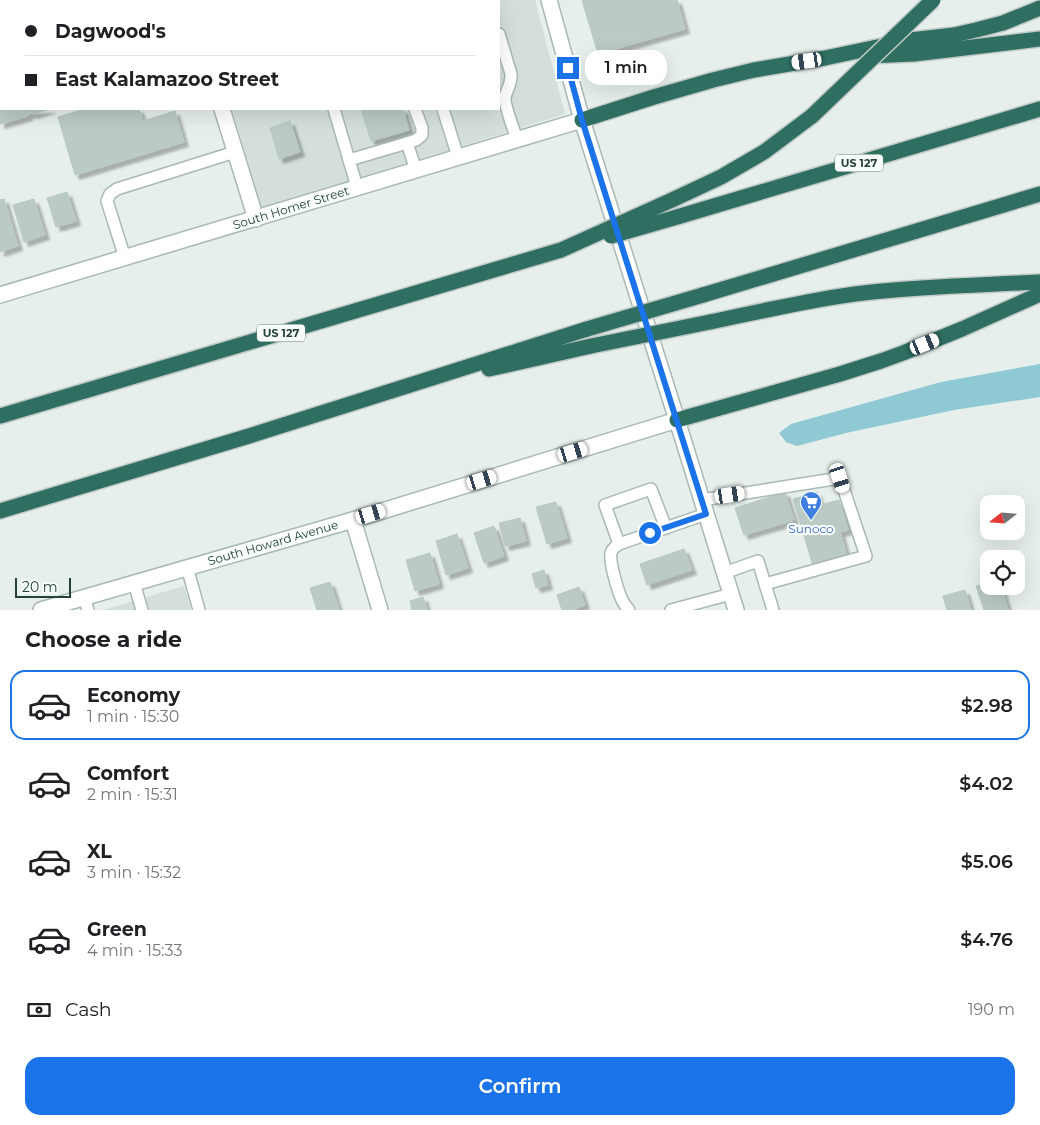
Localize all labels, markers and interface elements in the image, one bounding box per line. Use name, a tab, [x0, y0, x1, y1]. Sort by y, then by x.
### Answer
text: Dagwood's	[55, 20, 166, 43]
callout: 1 min	[586, 50, 668, 86]
car	[791, 51, 822, 71]
route end	[557, 57, 579, 79]
text: 1 min	[605, 58, 647, 77]
text: East Kalamazoo Street	[55, 68, 279, 91]
road number: US 127	[835, 154, 883, 172]
street label: South Homer Street	[231, 183, 351, 232]
road number: US 127	[257, 324, 305, 342]
car	[908, 331, 941, 357]
car	[556, 440, 589, 464]
car	[828, 461, 851, 495]
car	[465, 468, 498, 492]
car	[714, 485, 745, 505]
supermarket icon: Sunoco	[799, 490, 823, 521]
north arrow	[980, 495, 1025, 540]
map controls	[980, 495, 1025, 595]
car	[354, 502, 387, 526]
street label: South Howard Avenue	[206, 517, 340, 568]
place label: Sunoco	[788, 521, 834, 536]
route start	[639, 522, 661, 544]
button: locate	[980, 550, 1025, 595]
scale bar	[15, 575, 71, 598]
text: 20 m	[22, 578, 58, 596]
text: Choose a ride	[25, 626, 182, 653]
icon: car	[27, 683, 72, 728]
text: Economy	[87, 684, 180, 707]
text: $2.98	[961, 694, 1013, 717]
text: 1 min · 15:30	[87, 707, 179, 726]
icon: car	[27, 761, 72, 806]
text: Comfort	[87, 762, 169, 785]
text: $4.02	[959, 772, 1013, 795]
text: 2 min · 15:31	[87, 785, 178, 804]
icon: car	[27, 839, 72, 884]
text: XL	[87, 840, 112, 863]
text: $5.06	[961, 850, 1013, 873]
text: 3 min · 15:32	[87, 863, 181, 882]
icon: car	[27, 917, 72, 962]
text: Green	[87, 918, 147, 941]
text: $4.76	[960, 928, 1013, 951]
text: 4 min · 15:33	[87, 941, 182, 960]
icon: cash	[25, 996, 53, 1024]
text: Cash	[65, 998, 112, 1021]
text: 190 m	[968, 1000, 1015, 1019]
button: Confirm	[25, 1057, 1015, 1115]

